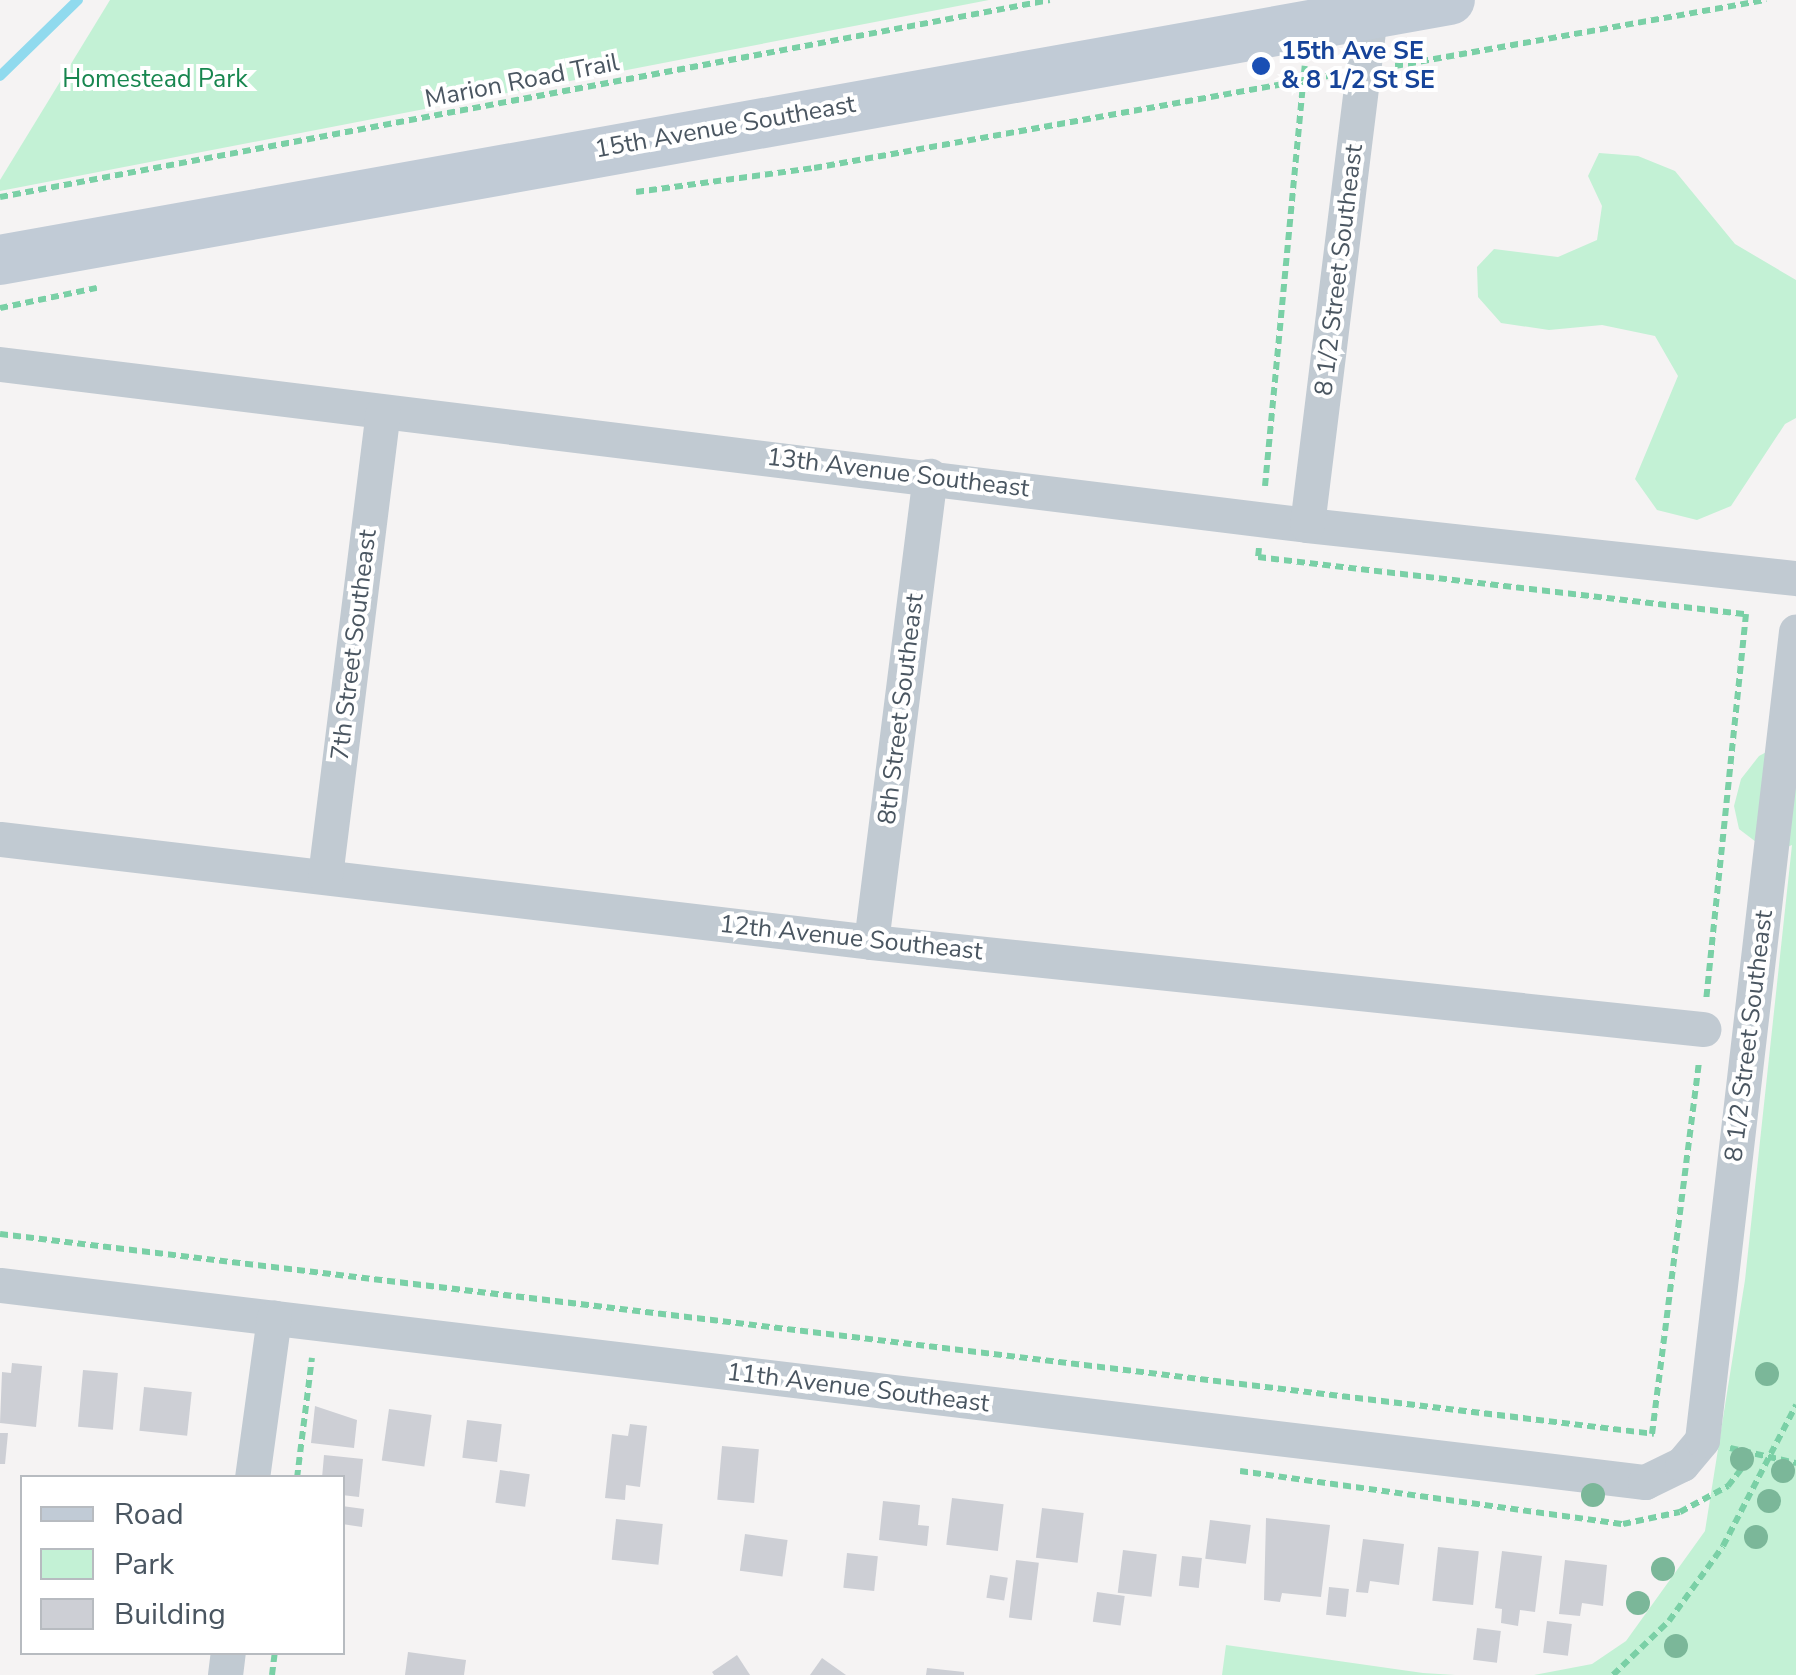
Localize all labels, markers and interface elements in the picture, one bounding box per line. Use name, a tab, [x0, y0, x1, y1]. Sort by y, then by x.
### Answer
place label: 15th Ave SE & 8 1/2 St SE	[1281, 37, 1435, 96]
street label: Marion Road Trail	[422, 47, 622, 115]
marker: 15th Ave SE & 8 1/2 St SE	[1250, 55, 1272, 77]
park label: Homestead Park	[62, 64, 248, 94]
street label: 15th Avenue Southeast	[592, 89, 858, 165]
street label: 8 1/2 Street Southeast	[1309, 143, 1369, 397]
street label: 13th Avenue Southeast	[765, 442, 1031, 504]
street label: 7th Street Southeast	[325, 528, 383, 762]
street label: 8th Street Southeast	[872, 592, 930, 826]
street label: 12th Avenue Southeast	[718, 909, 984, 967]
street label: 8 1/2 Street Southeast	[1719, 909, 1779, 1163]
street label: 11th Avenue Southeast	[725, 1357, 991, 1419]
legend	[20, 1475, 345, 1655]
text: Road	[114, 1494, 184, 1535]
text: Park	[114, 1544, 174, 1585]
text: Building	[114, 1594, 226, 1635]

